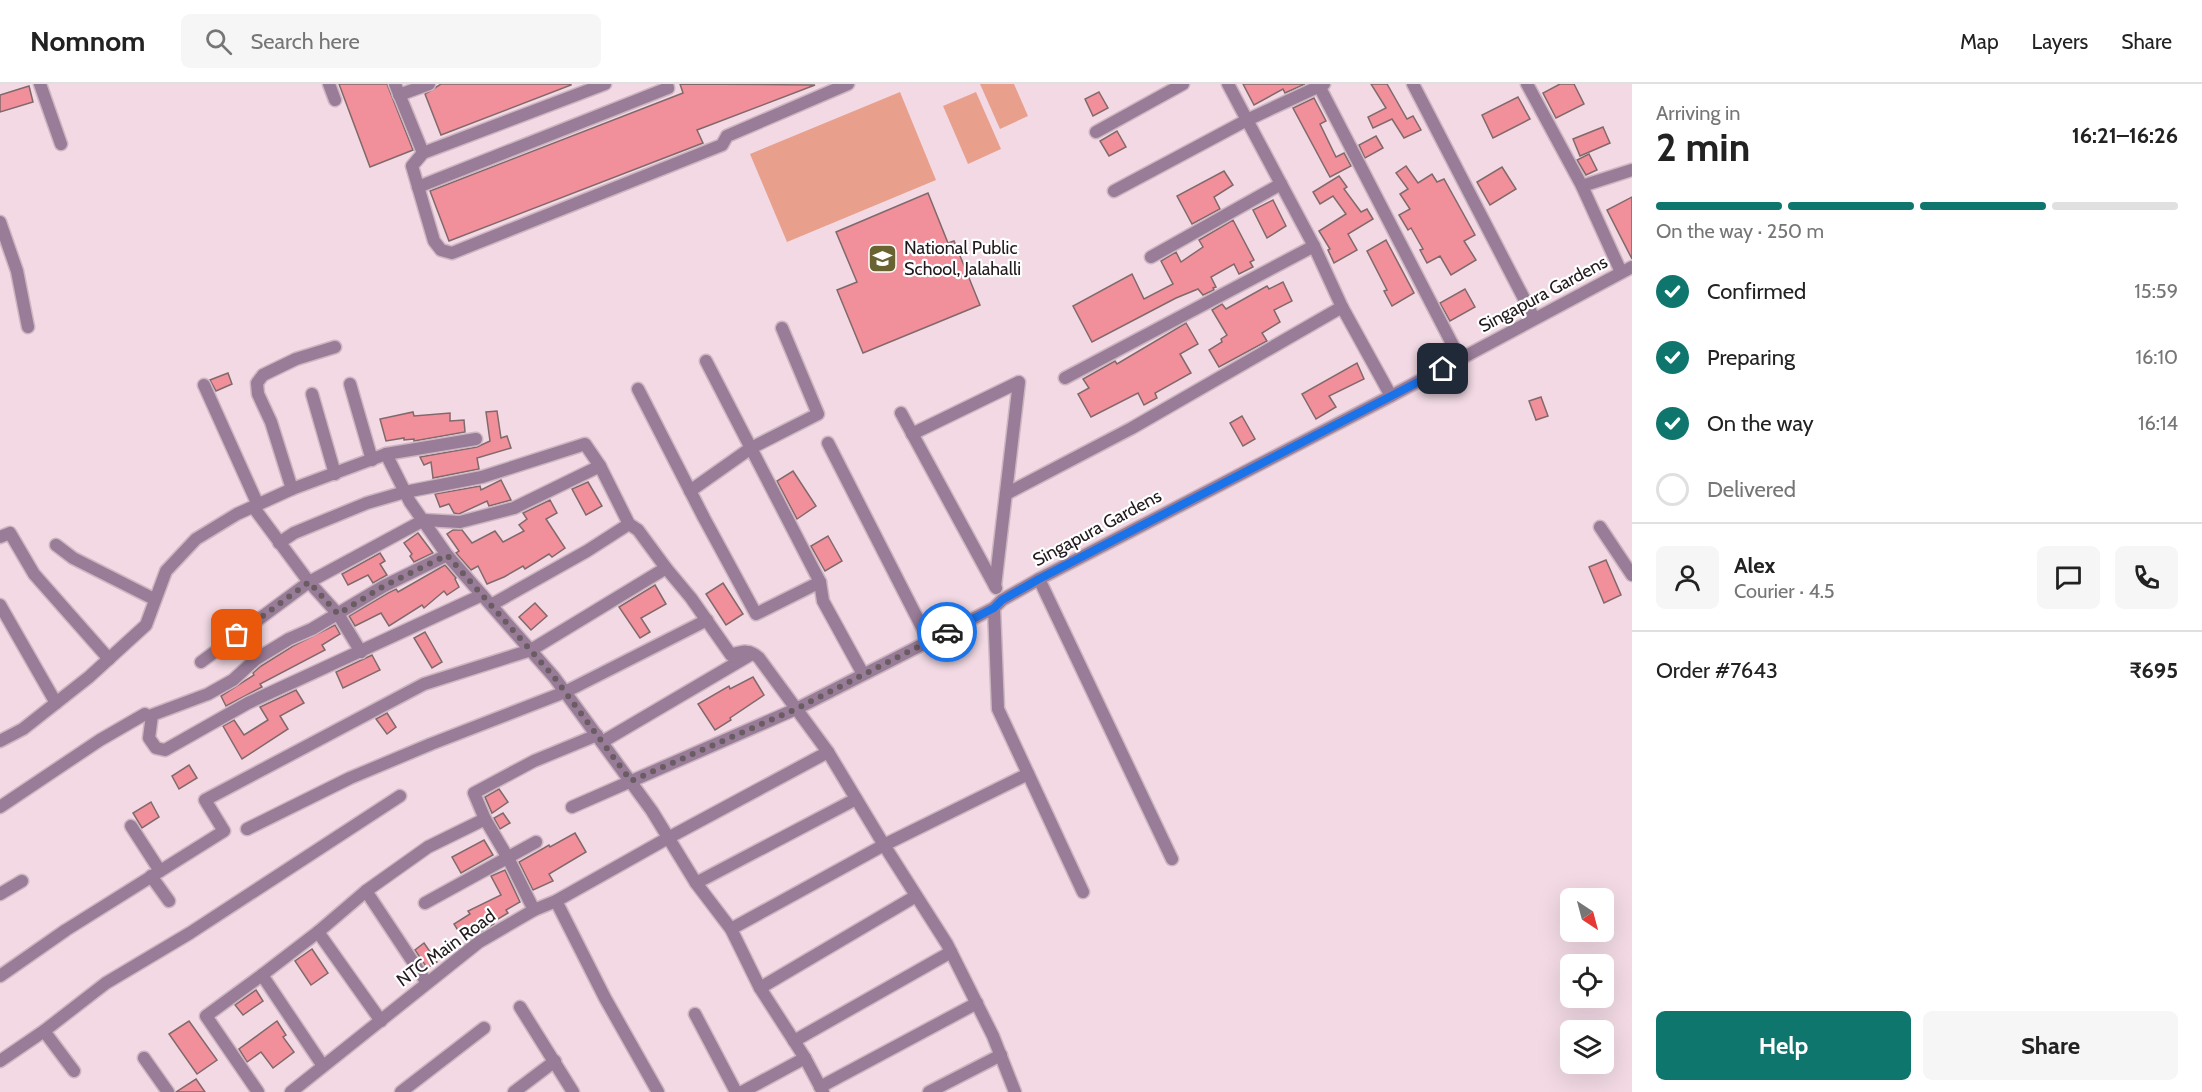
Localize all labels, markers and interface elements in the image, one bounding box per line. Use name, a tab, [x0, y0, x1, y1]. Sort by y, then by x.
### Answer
search box	[181, 14, 601, 68]
text: Nomnom	[30, 24, 145, 58]
icon: search	[202, 25, 235, 58]
text: Search here	[250, 28, 360, 55]
text: Map	[1960, 29, 1999, 54]
text: Layers	[2032, 29, 2088, 54]
text: Share	[2121, 29, 2172, 54]
text: Arriving in	[1656, 101, 1740, 125]
text: 16:21–16:26	[2072, 122, 2178, 149]
text: 2 min	[1656, 123, 1750, 171]
text: On the way · 250 m	[1656, 219, 1824, 243]
place label: National Public School, Jalahalli	[904, 237, 1021, 280]
school or university icon: National Public School, Jalahalli	[867, 242, 899, 274]
street label: Singapura Gardens	[1475, 251, 1611, 337]
icon: check	[1656, 275, 1689, 308]
text: Confirmed	[1707, 278, 1806, 305]
text: 15:59	[2134, 279, 2178, 303]
icon: check	[1656, 341, 1689, 374]
pin	[1417, 343, 1468, 394]
text: Preparing	[1707, 344, 1795, 371]
text: 16:10	[2135, 345, 2178, 369]
icon: home	[1426, 352, 1459, 385]
icon: check	[1656, 407, 1689, 440]
text: On the way	[1707, 410, 1814, 437]
text: 16:14	[2138, 411, 2178, 435]
text: Delivered	[1707, 476, 1796, 503]
street label: Singapura Gardens	[1029, 485, 1165, 571]
button: person	[1656, 546, 1719, 609]
button: chat	[2037, 546, 2100, 609]
button: phone	[2115, 546, 2178, 609]
text: Alex	[1734, 552, 1775, 579]
text: Courier · 4.5	[1734, 579, 1835, 603]
courier	[917, 602, 977, 662]
pin	[211, 609, 262, 660]
icon: car	[931, 616, 964, 649]
icon: bag	[220, 618, 253, 651]
text: Order #7643	[1656, 657, 1778, 684]
text: ₹695	[2129, 657, 2178, 684]
north arrow	[1560, 888, 1614, 942]
map controls	[1560, 888, 1614, 1074]
street label: NTC Main Road	[392, 905, 500, 991]
button: locate	[1560, 954, 1614, 1008]
button: Help	[1656, 1011, 1911, 1080]
button: Share	[1923, 1011, 2178, 1080]
button: layers	[1560, 1020, 1614, 1074]

